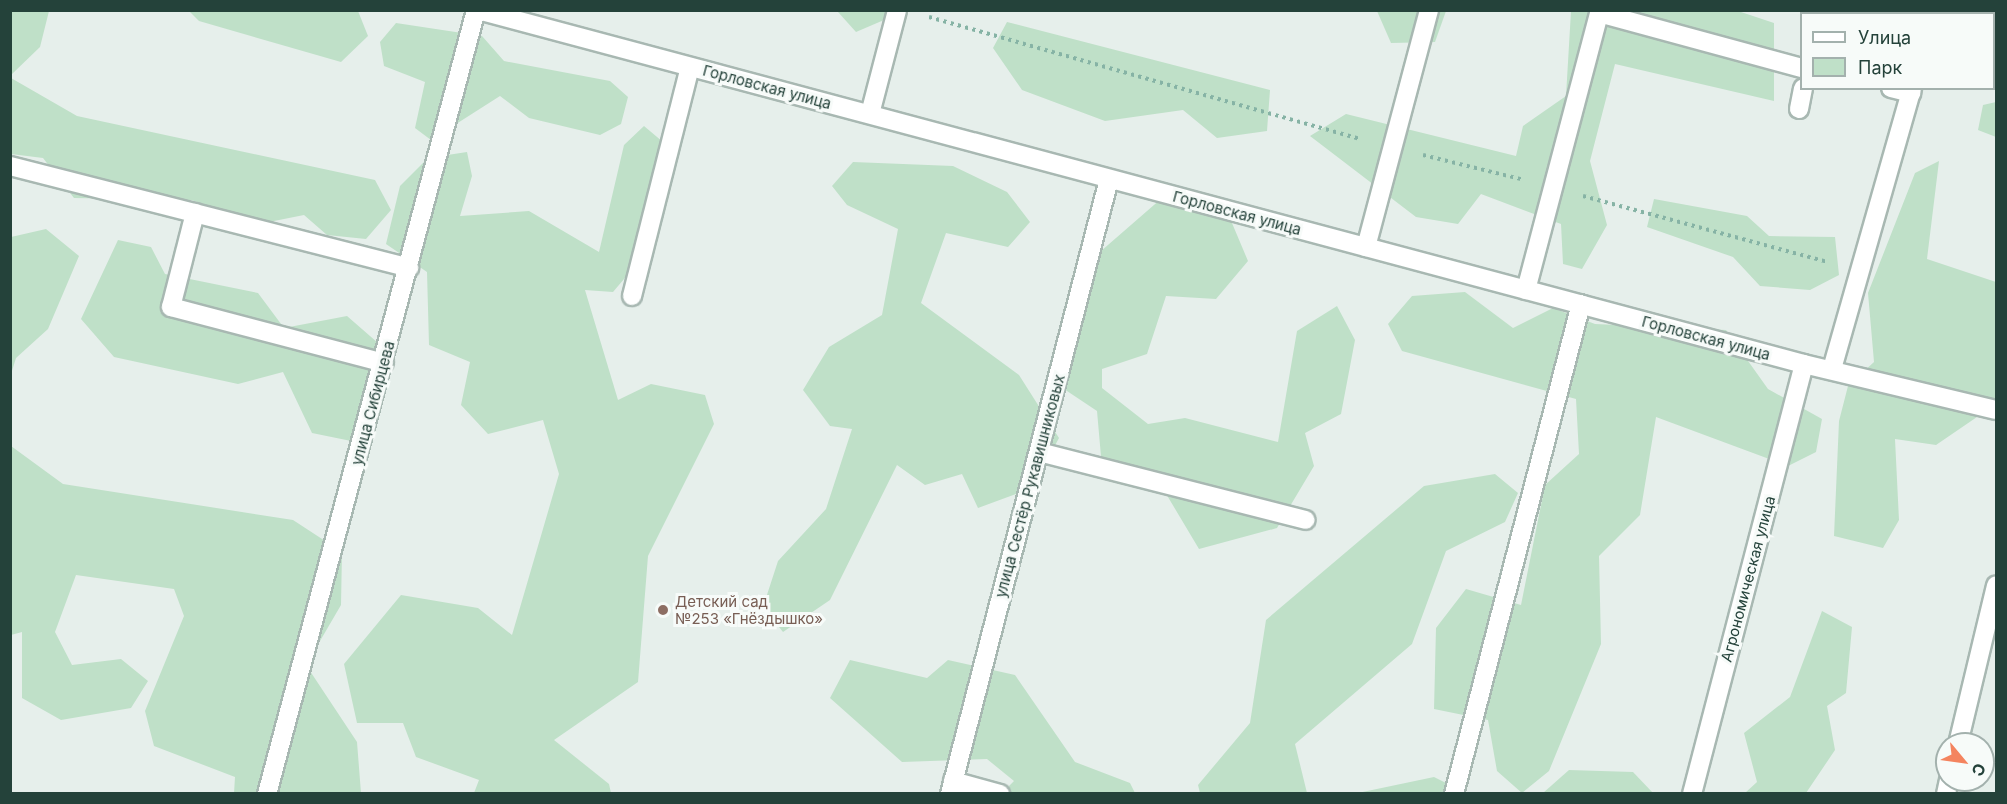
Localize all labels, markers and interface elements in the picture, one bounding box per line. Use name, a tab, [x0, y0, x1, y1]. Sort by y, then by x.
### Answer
legend	[1800, 12, 1995, 90]
text: Улица	[1858, 27, 1911, 48]
text: Парк	[1858, 57, 1902, 78]
street label: Горловская улица	[701, 61, 833, 113]
street label: Горловская улица	[1171, 187, 1303, 239]
street label: Горловская улица	[1640, 312, 1772, 364]
street label: улица Сибирцева	[348, 339, 398, 467]
street label: улица Сестёр Рукавишниковых	[991, 372, 1069, 600]
street label: Агрономическая улица	[1717, 494, 1779, 664]
place label: Детский сад №253 «Гнёздышко»	[675, 592, 823, 627]
marker: Детский сад №253 «Гнёздышко»	[656, 603, 670, 617]
north arrow	[1935, 732, 1995, 792]
text: С	[1967, 760, 1991, 780]

